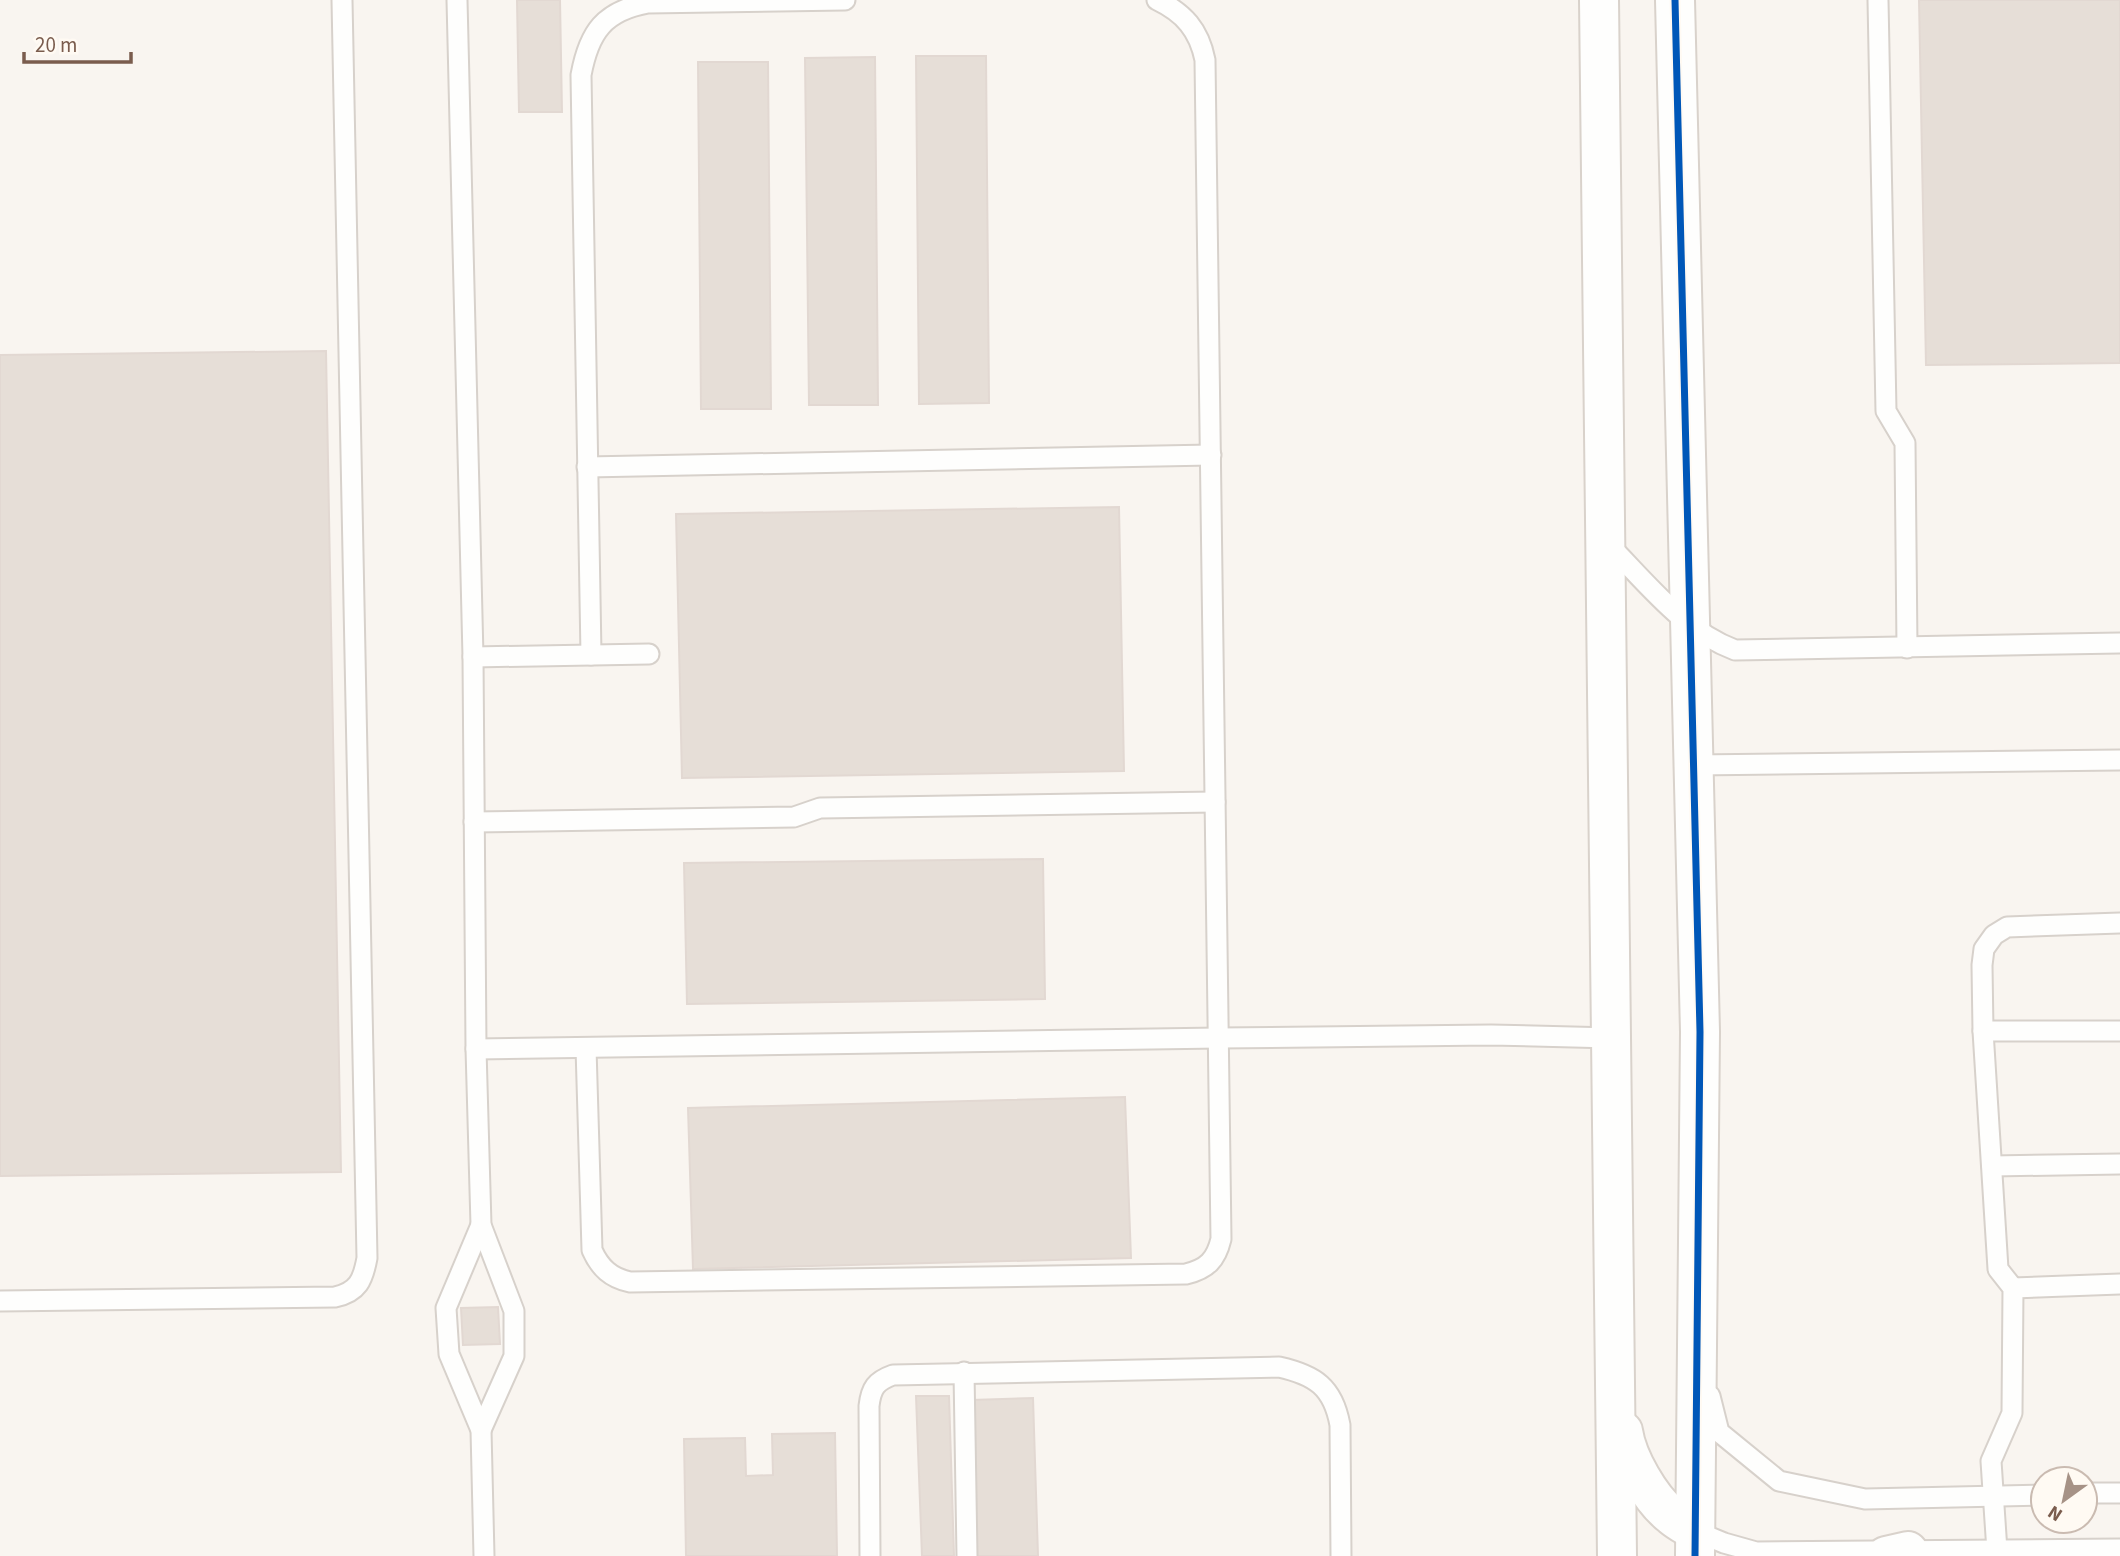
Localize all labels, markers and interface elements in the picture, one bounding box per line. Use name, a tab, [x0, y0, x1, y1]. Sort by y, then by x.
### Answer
scale bar	[24, 21, 131, 65]
text: 20 m	[35, 30, 77, 60]
north arrow	[2029, 1465, 2099, 1535]
text: N	[2043, 1498, 2068, 1528]

